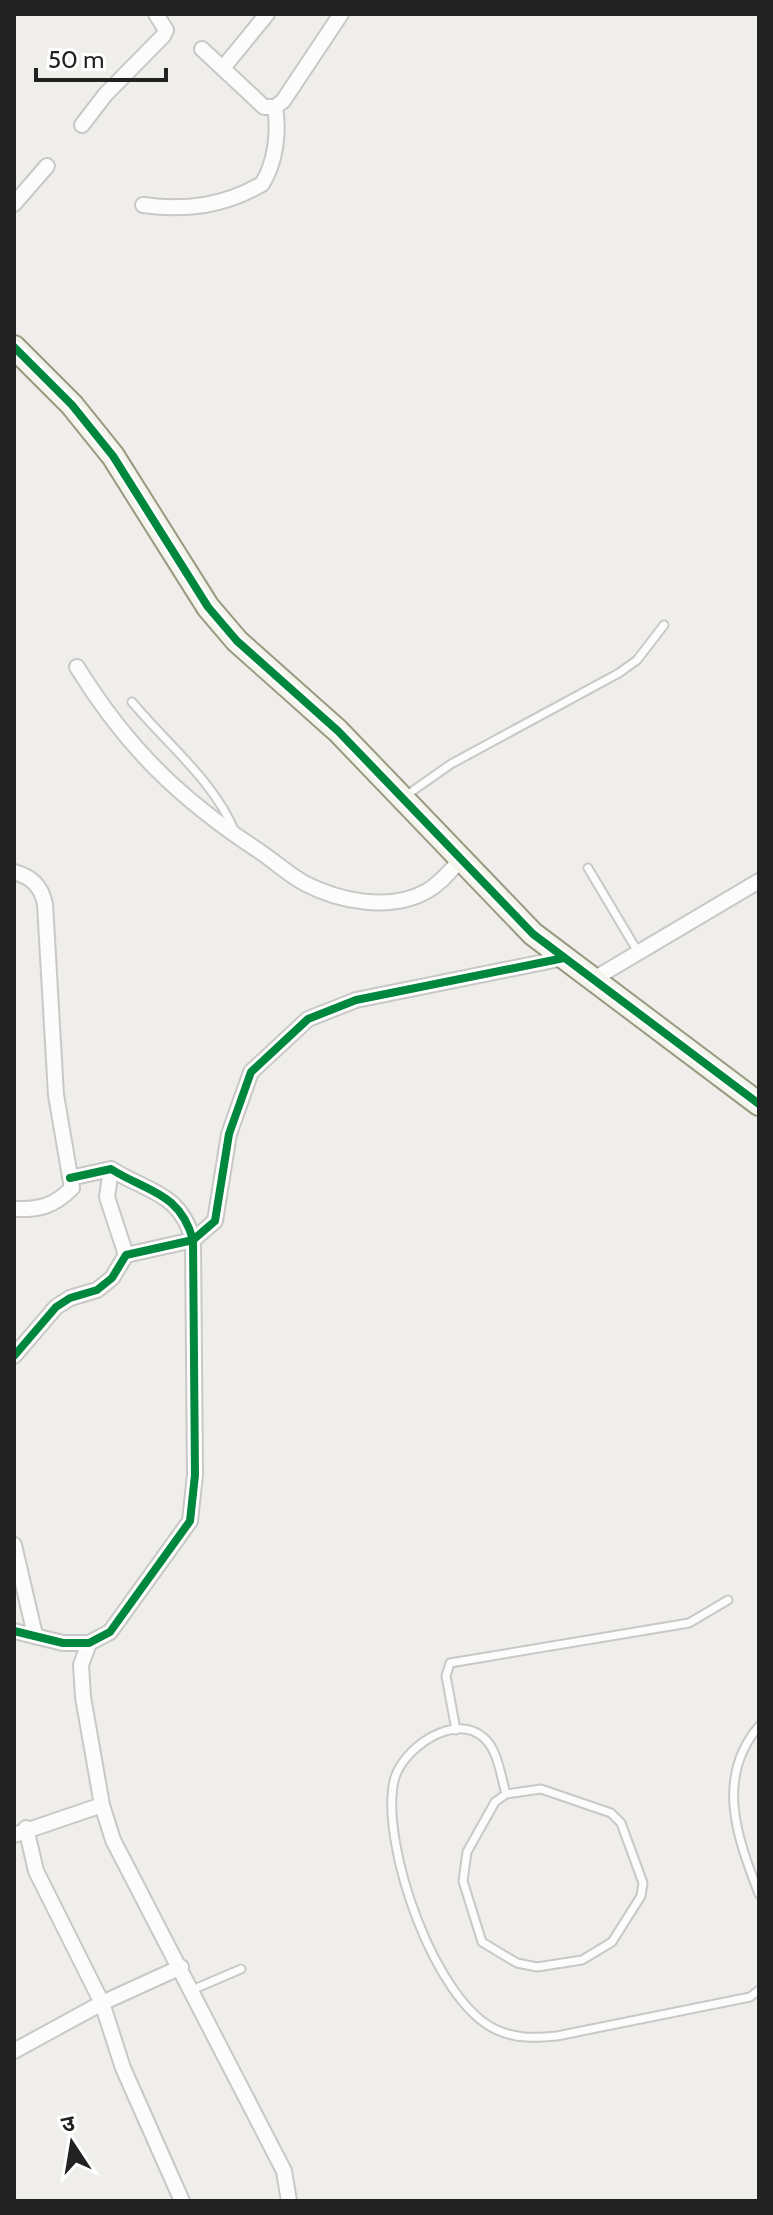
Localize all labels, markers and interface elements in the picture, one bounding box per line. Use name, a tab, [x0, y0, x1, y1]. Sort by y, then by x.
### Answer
scale bar	[36, 32, 166, 82]
text: 50 m	[48, 45, 104, 74]
north arrow	[32, 2103, 112, 2183]
text: उ	[59, 2109, 78, 2138]

